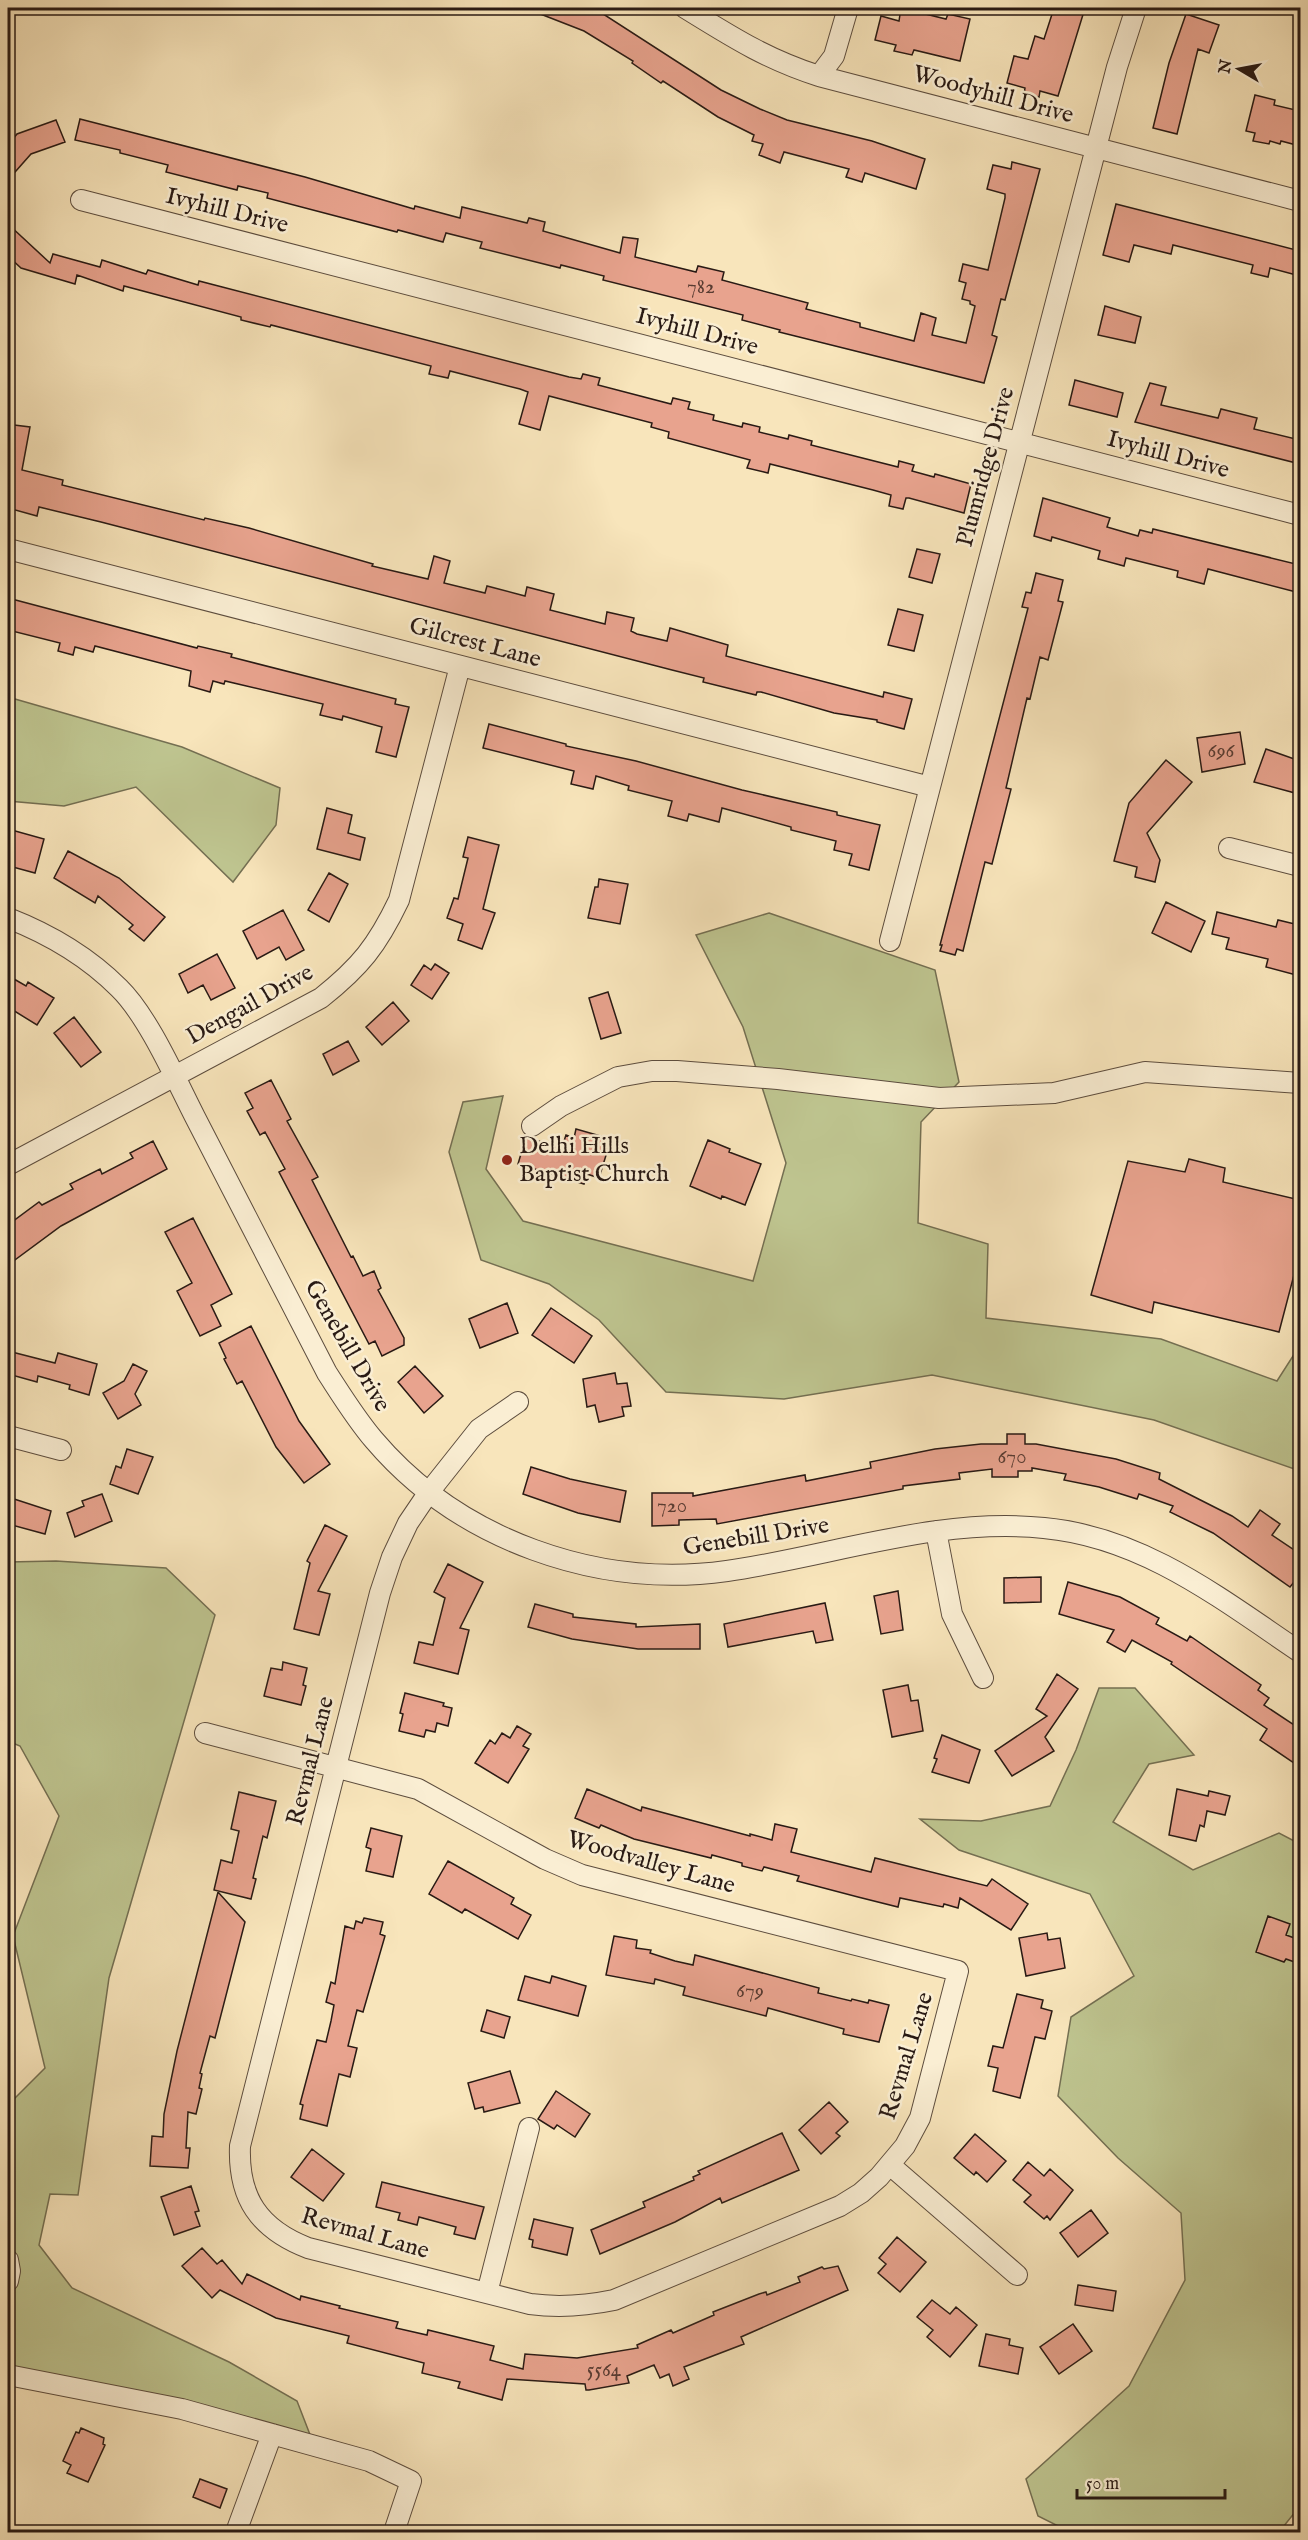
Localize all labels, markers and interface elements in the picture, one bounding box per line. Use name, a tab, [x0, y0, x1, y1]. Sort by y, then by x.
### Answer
north arrow	[1209, 39, 1269, 99]
text: N	[1215, 58, 1237, 76]
street label: Woodyhill Drive	[909, 59, 1077, 131]
street label: Ivyhill Drive	[162, 181, 292, 241]
house number: 782	[687, 274, 715, 301]
street label: Ivyhill Drive	[632, 301, 762, 363]
street label: Plumridge Drive	[950, 384, 1022, 550]
street label: Ivyhill Drive	[1103, 424, 1233, 486]
street label: Gilcrest Lane	[406, 611, 544, 675]
house number: 696	[1208, 738, 1236, 765]
street label: Dengail Drive	[181, 957, 319, 1053]
place label: Delhi Hills Baptist Church	[519, 1131, 669, 1190]
marker: Delhi Hills Baptist Church	[500, 1153, 514, 1167]
street label: Genebill Drive	[297, 1274, 397, 1418]
house number: 670	[998, 1444, 1027, 1471]
house number: 720	[657, 1493, 687, 1520]
street label: Genebill Drive	[681, 1510, 831, 1564]
street label: Revmal Lane	[280, 1693, 342, 1829]
street label: Woodvalley Lane	[563, 1824, 739, 1902]
house number: 679	[736, 1978, 764, 2005]
street label: Revmal Lane	[873, 1988, 941, 2124]
street label: Revmal Lane	[297, 2201, 433, 2267]
house number: 5564	[587, 2357, 622, 2384]
scale bar	[1077, 2462, 1226, 2500]
text: 50 m	[1086, 2473, 1119, 2496]

